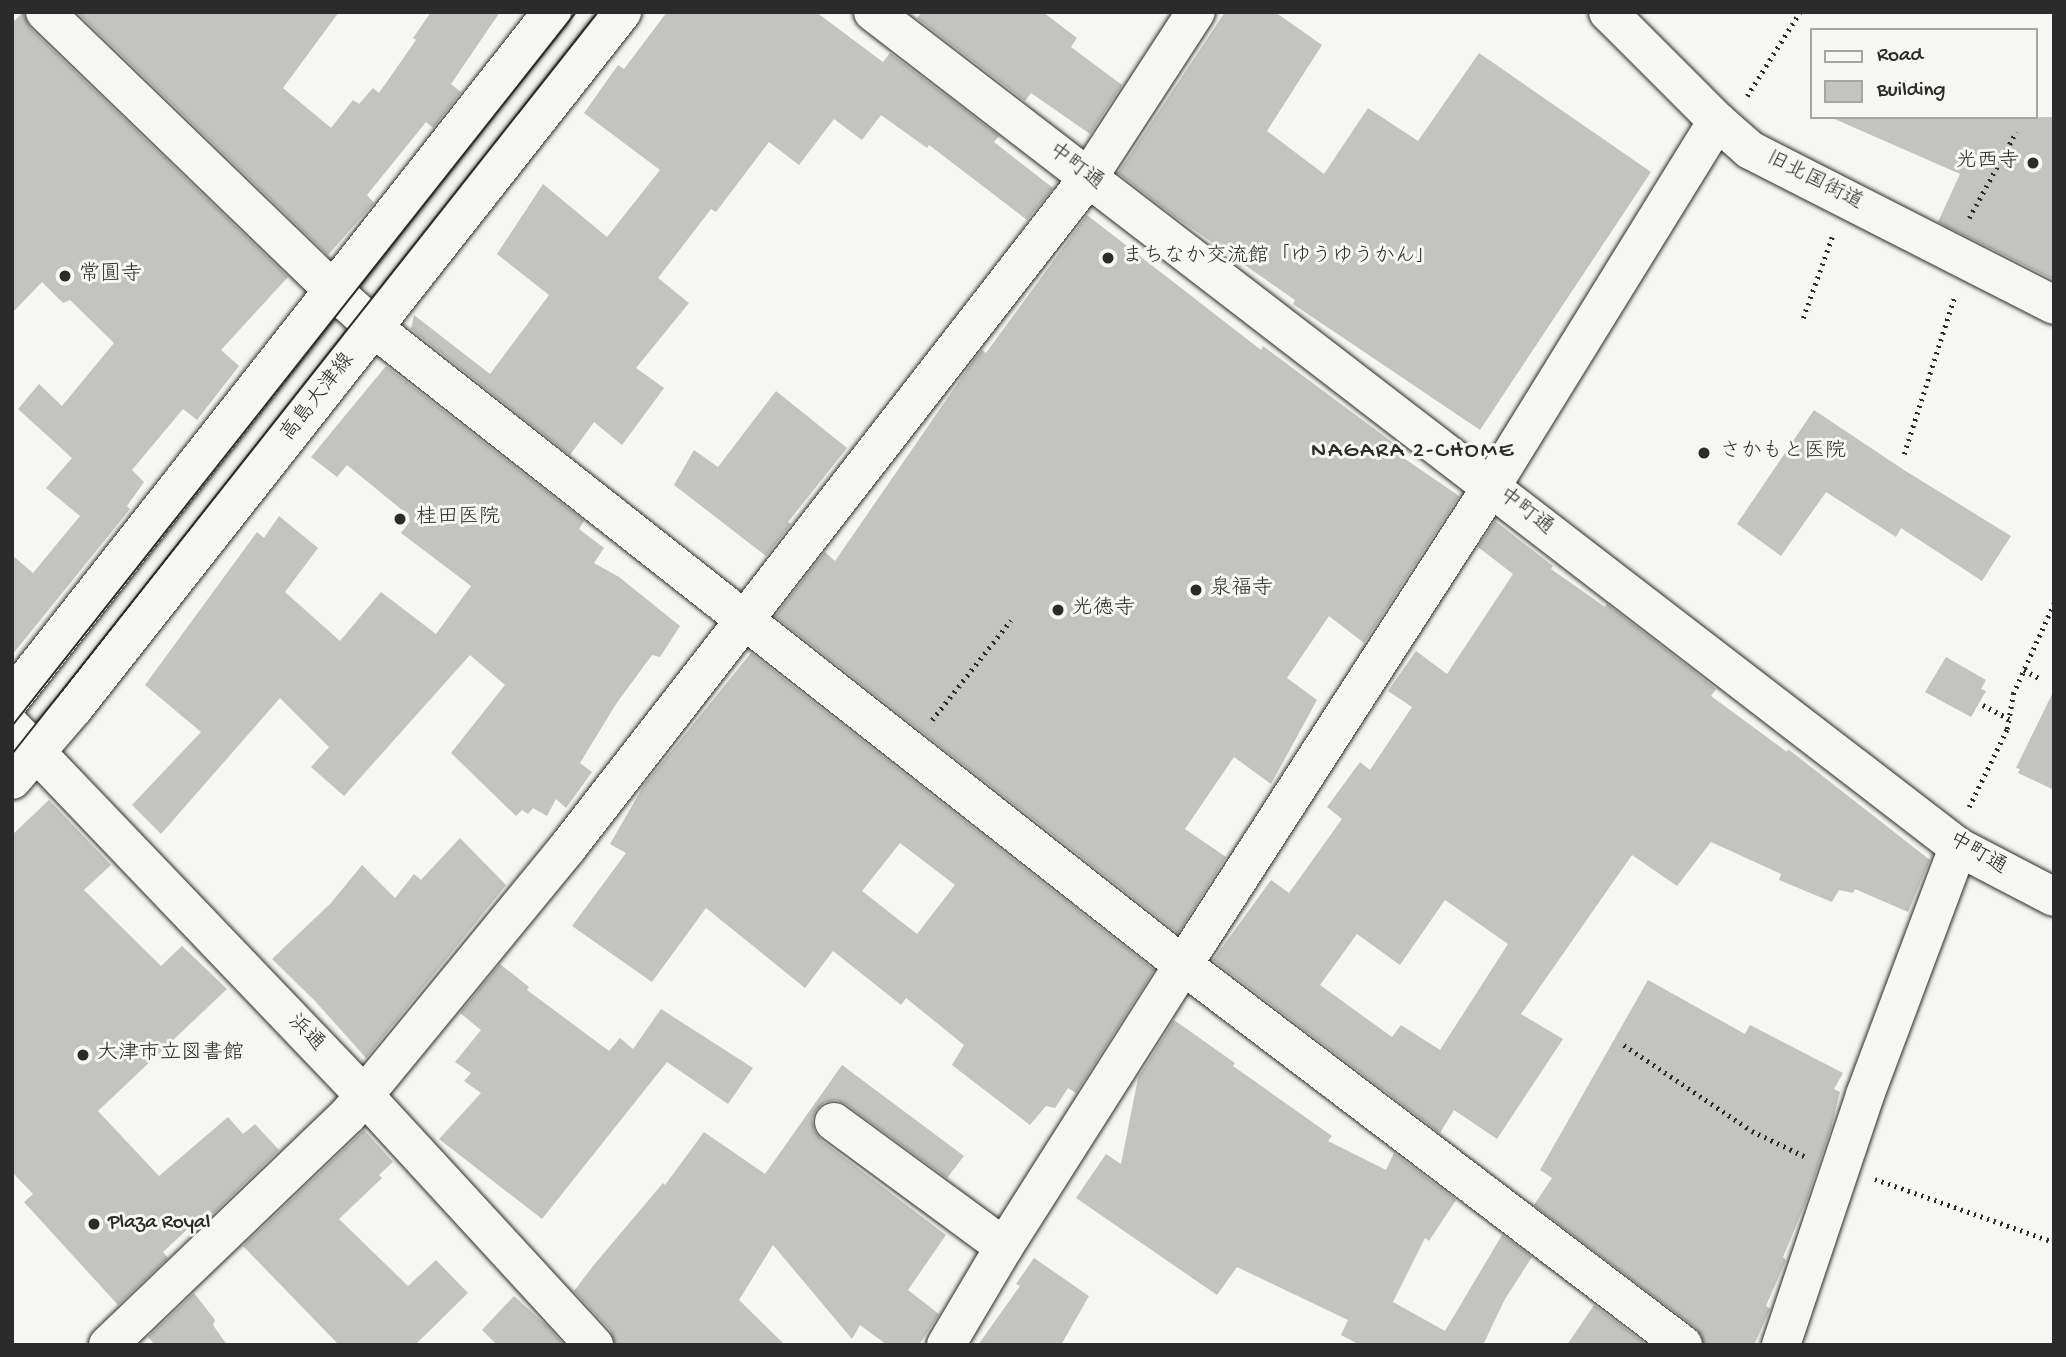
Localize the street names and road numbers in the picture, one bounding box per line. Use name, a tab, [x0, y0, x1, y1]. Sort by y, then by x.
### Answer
street label: 中町通	[1042, 139, 1108, 197]
street label: 旧北国街道	[1762, 147, 1866, 217]
street label: 高島大津線	[277, 349, 361, 447]
street label: 中町通	[1492, 484, 1558, 542]
street label: 中町通	[1943, 828, 2011, 882]
street label: 浜通	[281, 1010, 329, 1058]

